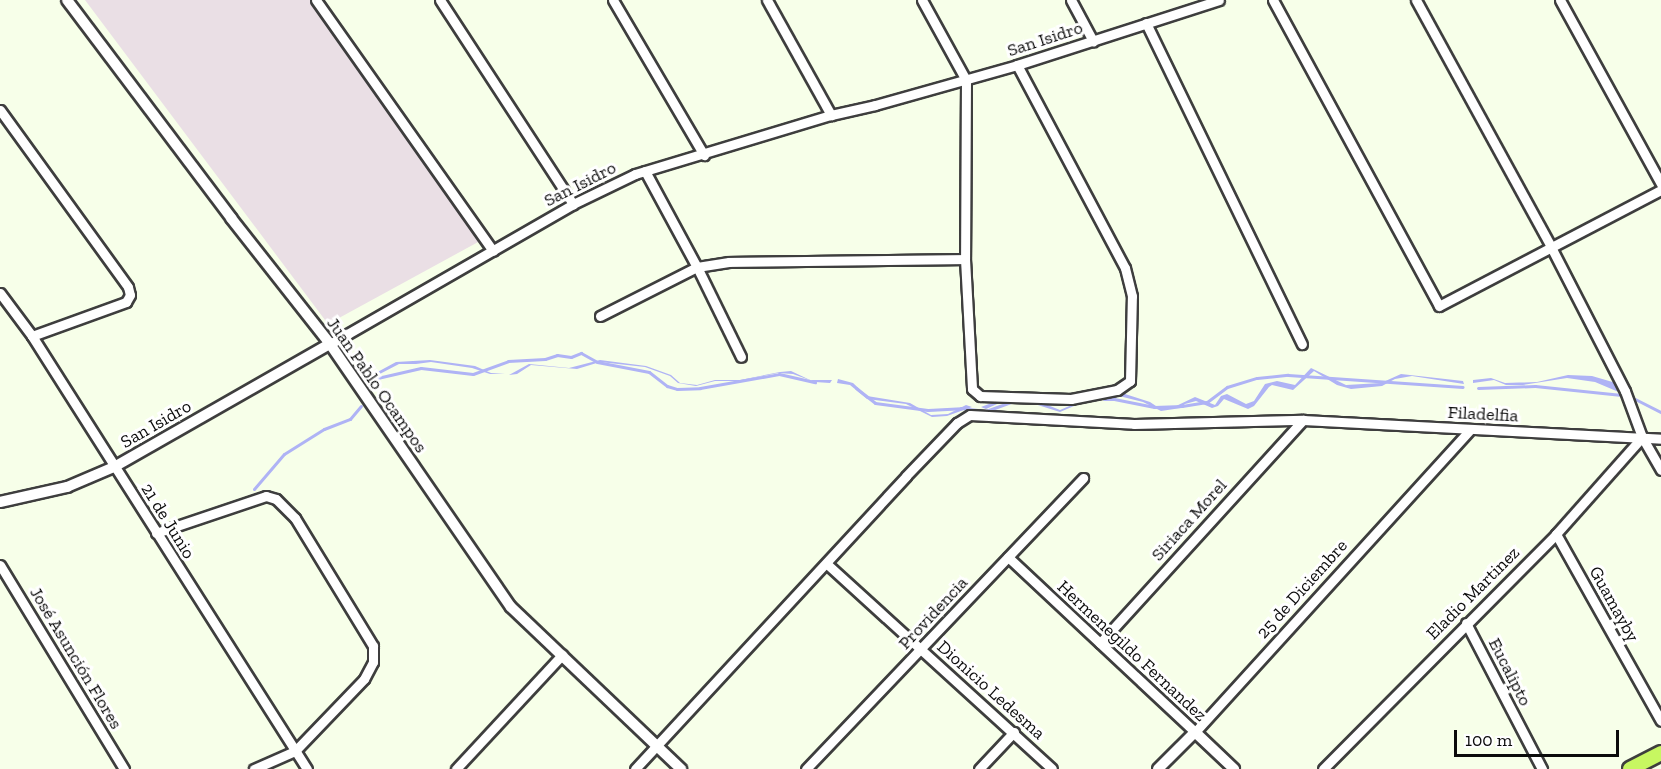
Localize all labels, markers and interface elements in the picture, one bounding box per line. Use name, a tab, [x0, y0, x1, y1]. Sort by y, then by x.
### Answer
street label: San Isidro	[1005, 17, 1085, 61]
street label: San Isidro	[540, 157, 620, 211]
street label: Juan Pablo Ocampos	[322, 313, 432, 457]
street label: San Isidro	[117, 395, 195, 453]
street label: Filadelfia	[1447, 401, 1519, 427]
street label: Siriaca Morel	[1147, 475, 1231, 565]
street label: 21 de Junio	[136, 479, 200, 563]
street label: 25 de Diciembre	[1252, 535, 1352, 643]
street label: Eladio Martinez	[1422, 542, 1524, 644]
street label: Guamayby	[1584, 563, 1644, 645]
street label: Providencia	[894, 572, 972, 654]
street label: Hermenegildo Fernandez	[1053, 576, 1211, 726]
street label: José Asunción Flores	[25, 583, 127, 733]
street label: Eucalipto	[1484, 634, 1536, 710]
street label: Dionicio Ledesma	[933, 636, 1049, 744]
scale bar	[1457, 718, 1622, 756]
text: 100 m	[1465, 729, 1512, 751]

